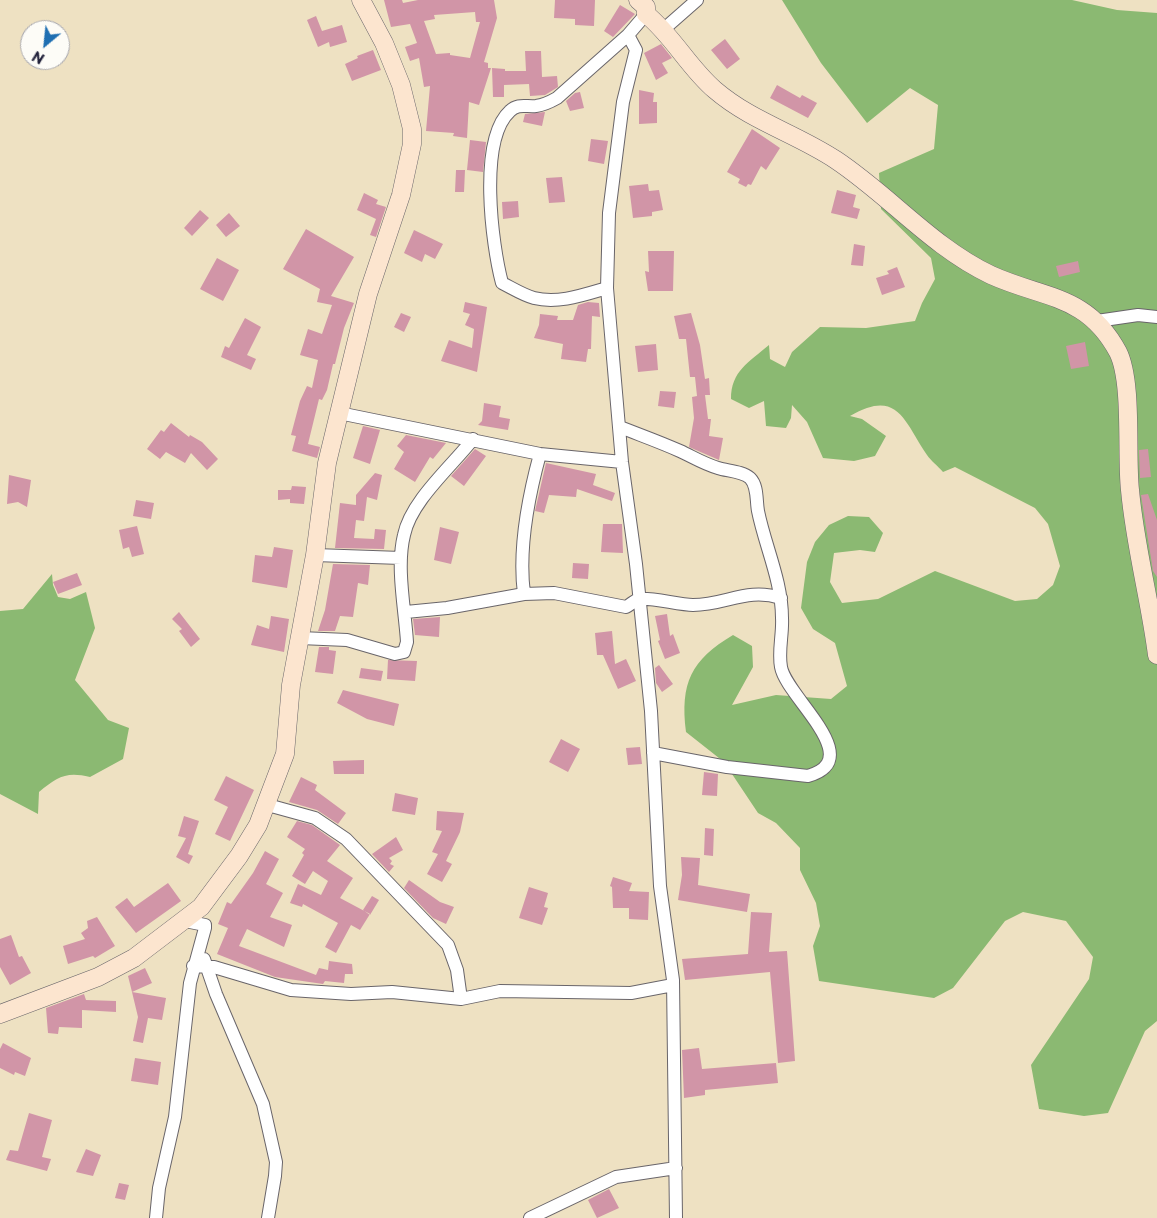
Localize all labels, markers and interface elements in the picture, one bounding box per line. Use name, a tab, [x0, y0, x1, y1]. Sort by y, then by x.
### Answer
north arrow	[20, 20, 70, 70]
text: N	[28, 46, 48, 70]

